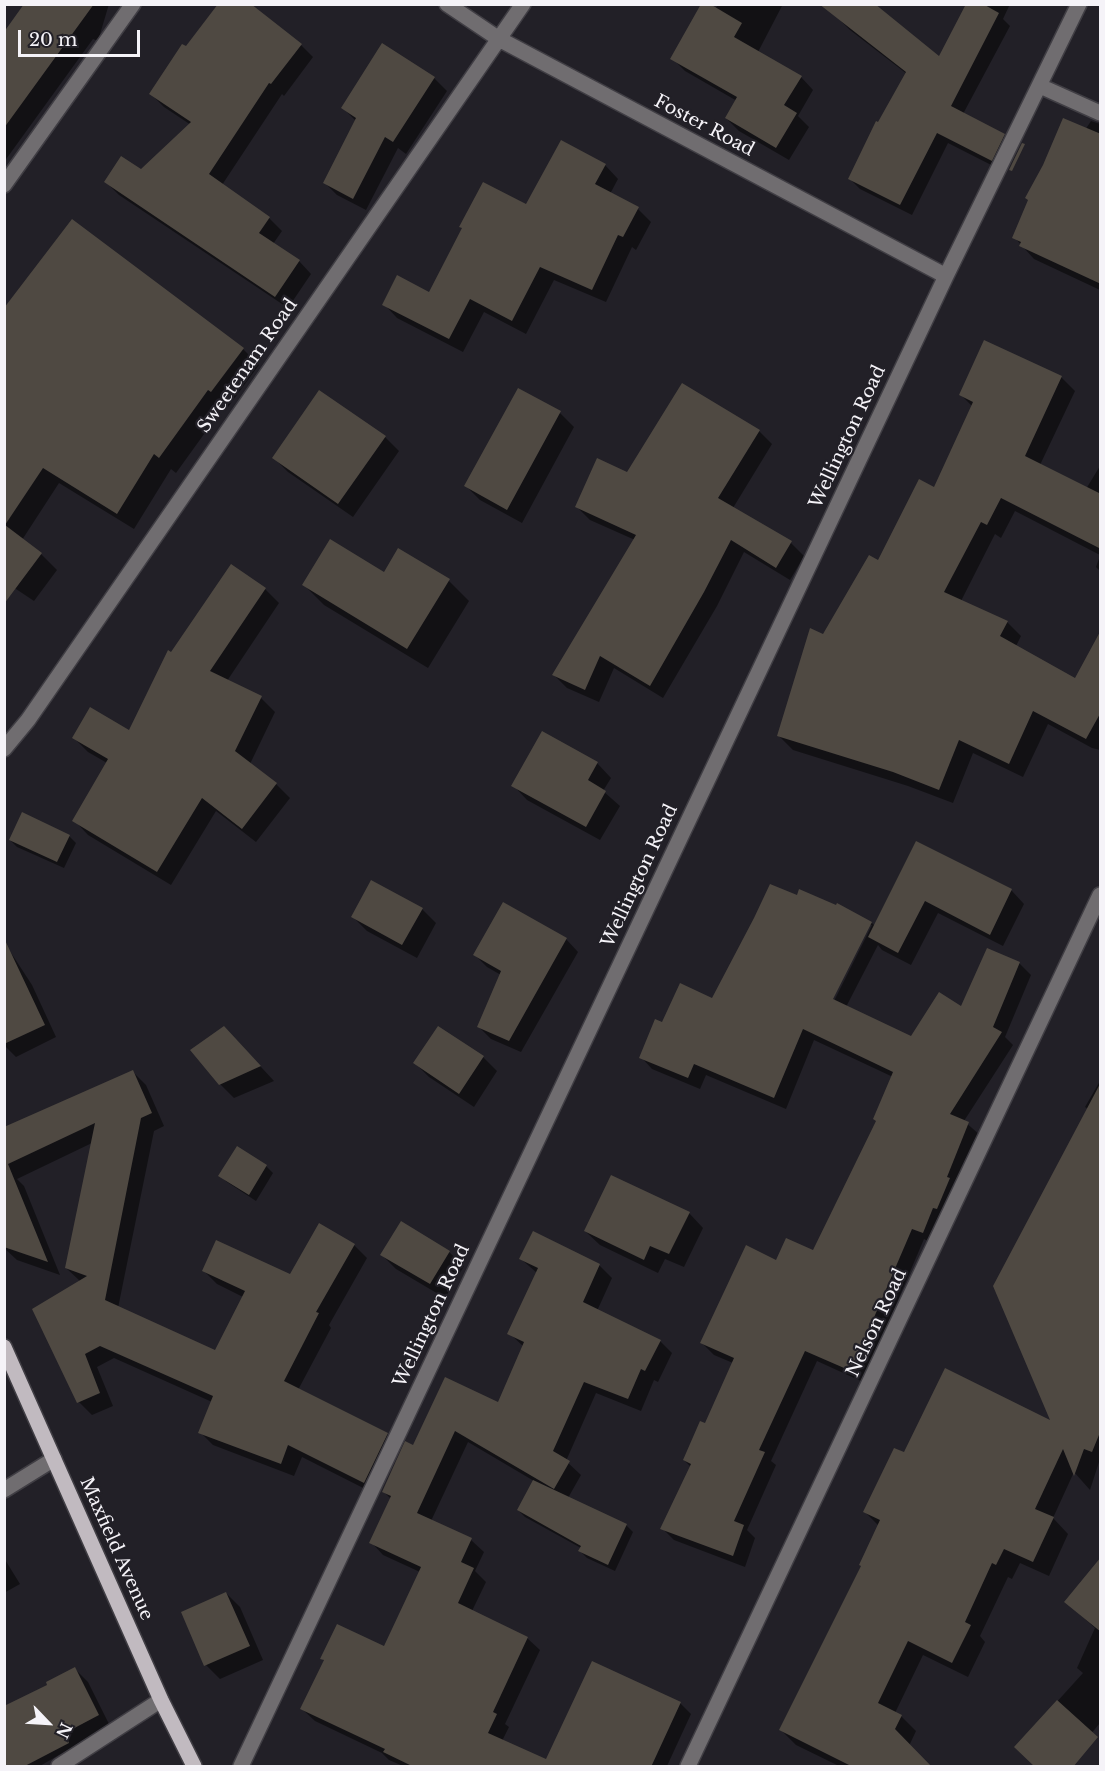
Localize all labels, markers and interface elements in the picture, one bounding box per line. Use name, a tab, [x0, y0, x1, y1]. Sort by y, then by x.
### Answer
scale bar	[21, 18, 142, 56]
text: 20 m	[29, 29, 77, 51]
street label: Foster Road	[650, 91, 758, 161]
street label: Sweetenam Road	[194, 295, 302, 437]
street label: Wellington Road	[805, 362, 891, 512]
street label: Wellington Road	[597, 801, 683, 951]
street label: Wellington Road	[389, 1241, 475, 1391]
street label: Nelson Road	[842, 1265, 912, 1381]
street label: Maxfield Avenue	[75, 1474, 157, 1624]
north arrow	[18, 1693, 78, 1753]
text: N	[52, 1720, 77, 1742]

